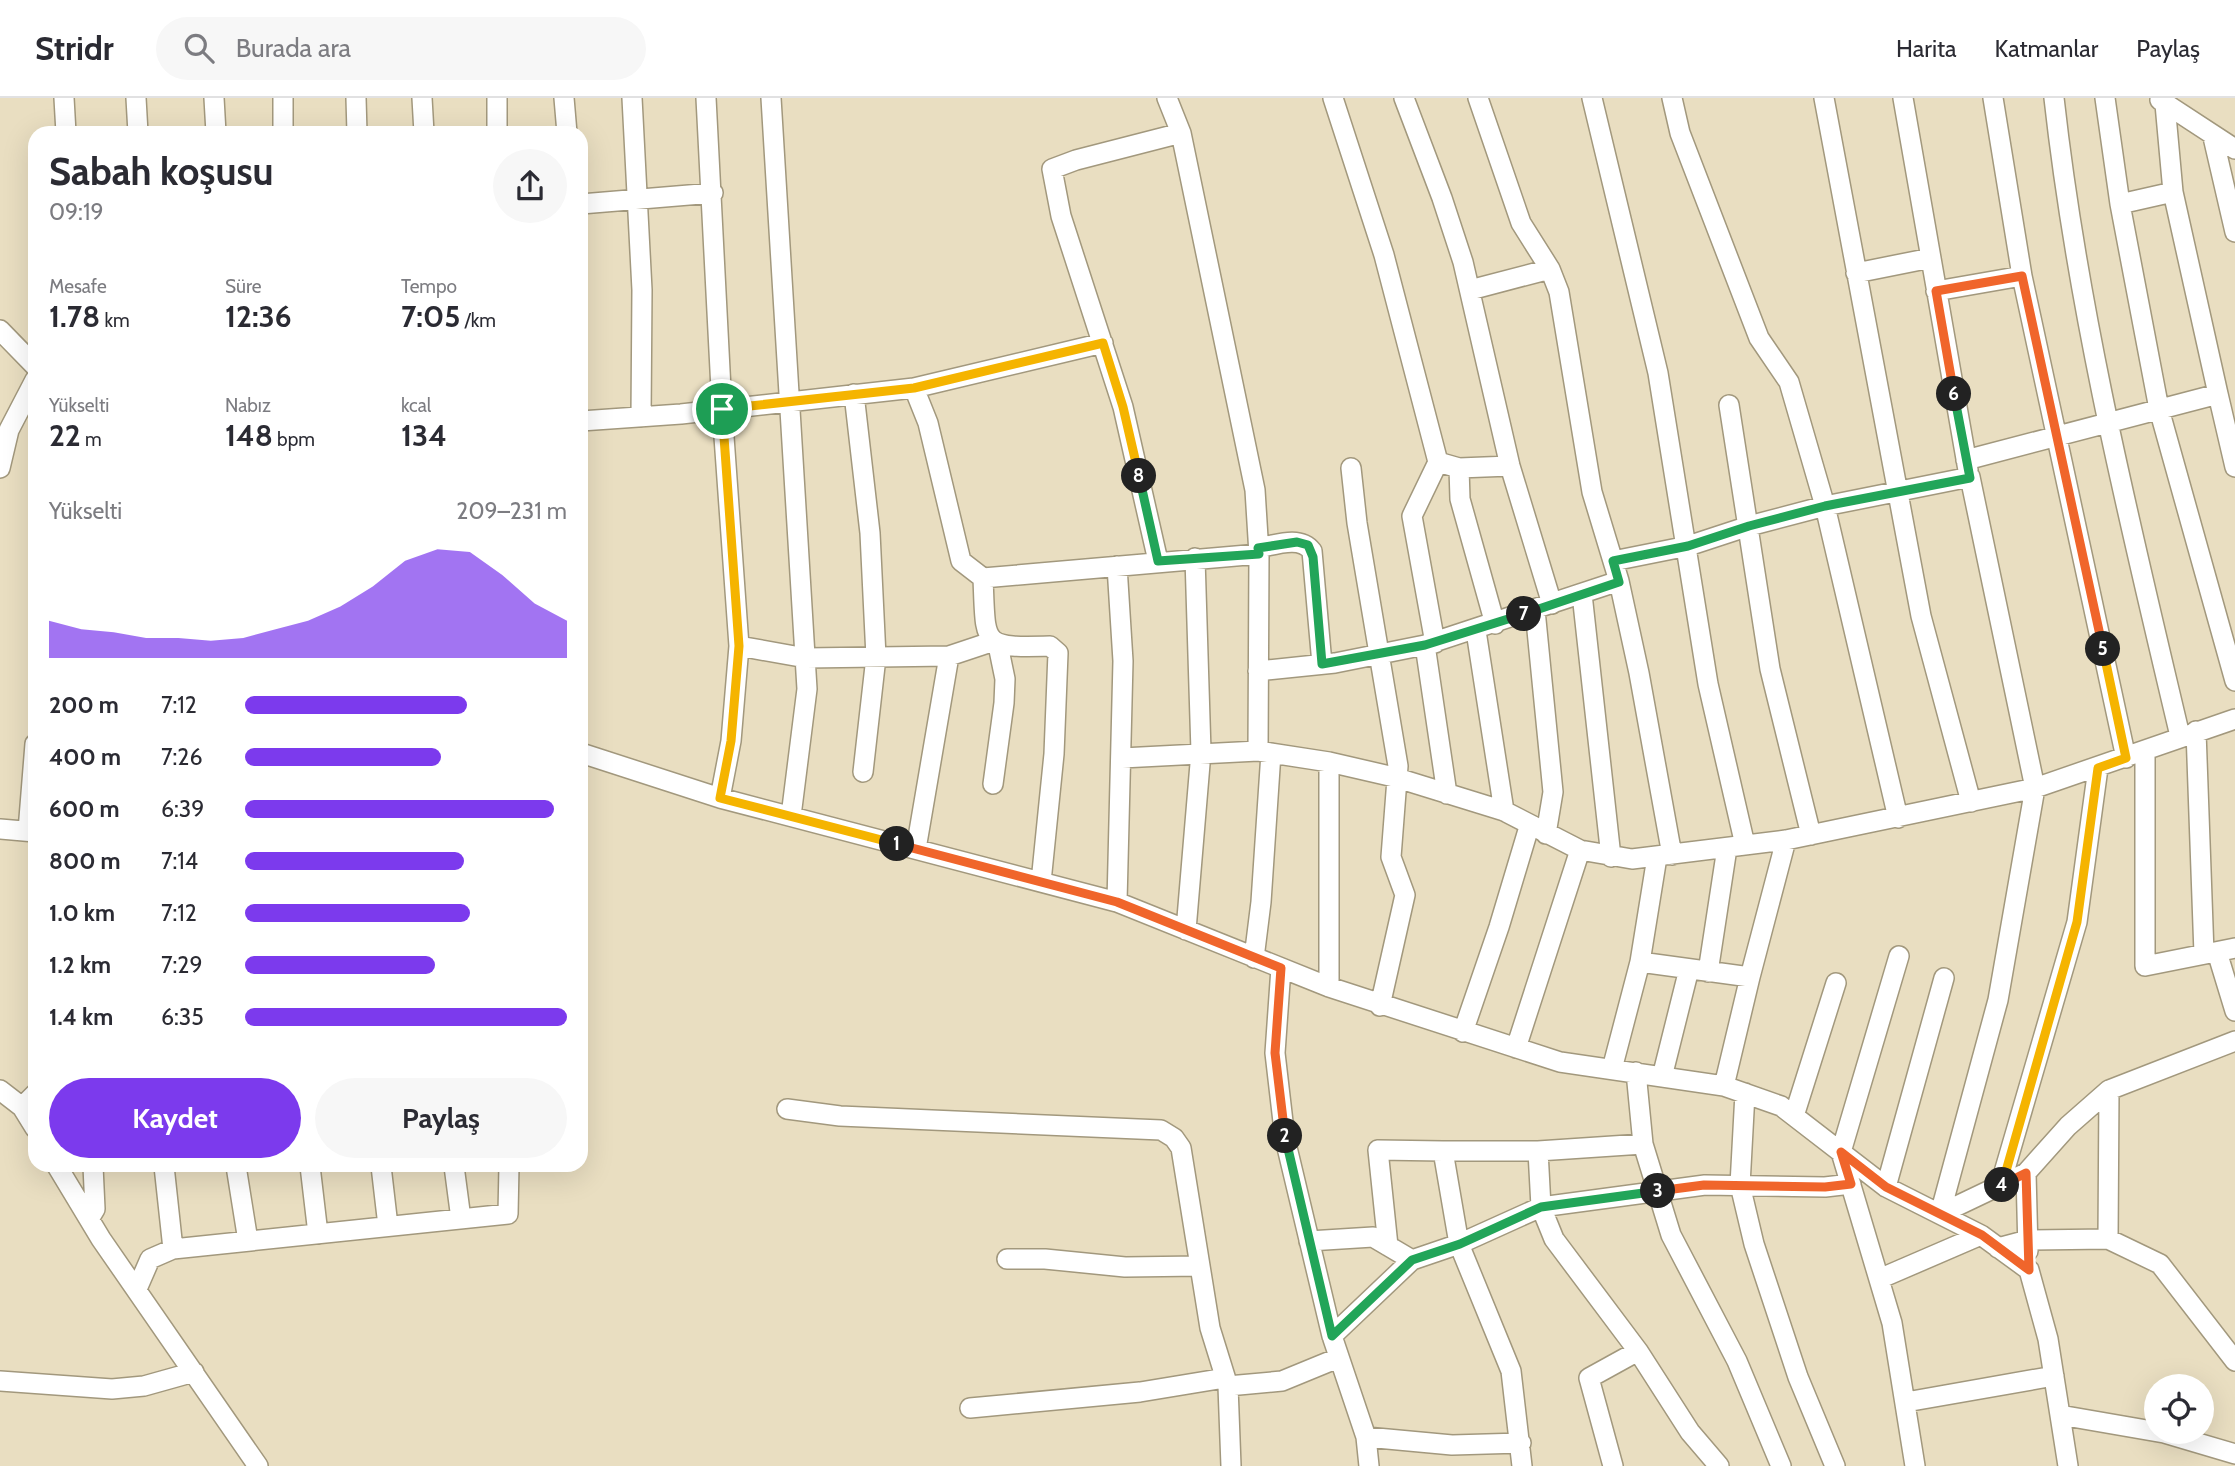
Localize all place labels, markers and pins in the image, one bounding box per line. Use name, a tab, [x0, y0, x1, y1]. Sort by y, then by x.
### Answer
pin: 6	[1937, 376, 1972, 412]
pin	[692, 379, 752, 439]
pin: 8	[1122, 458, 1156, 494]
pin: 7	[1506, 596, 1542, 632]
pin: 5	[2086, 632, 2120, 666]
pin: 1	[880, 826, 914, 862]
pin: 2	[1268, 1118, 1302, 1154]
pin: 4	[1984, 1168, 2020, 1202]
pin: 3	[1640, 1174, 1676, 1208]

